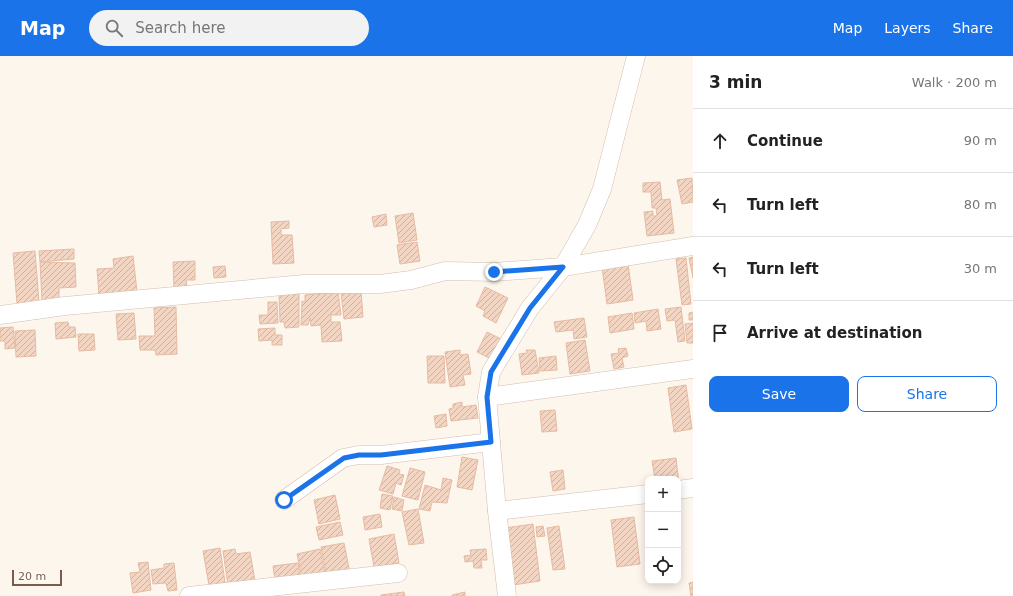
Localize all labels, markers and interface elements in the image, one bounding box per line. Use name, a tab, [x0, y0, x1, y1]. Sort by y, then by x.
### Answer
search box	[89, 10, 369, 46]
text: Map	[20, 17, 65, 39]
icon: search	[103, 17, 125, 39]
text: Search here	[135, 19, 225, 37]
text: Map	[833, 20, 862, 36]
text: Layers	[884, 20, 931, 36]
text: Share	[953, 20, 993, 36]
text: 3 min	[709, 72, 762, 92]
text: Walk · 200 m	[912, 75, 997, 90]
icon: ahead	[709, 130, 731, 152]
text: Continue	[747, 132, 823, 150]
text: 90 m	[964, 133, 997, 148]
icon: left	[709, 194, 731, 216]
text: Turn left	[747, 196, 819, 214]
text: 80 m	[964, 197, 997, 212]
icon: left	[709, 258, 731, 280]
text: Turn left	[747, 260, 819, 278]
text: 30 m	[964, 261, 997, 276]
route end	[485, 263, 503, 281]
icon: arrive	[709, 322, 731, 344]
text: Arrive at destination	[747, 324, 922, 342]
button: Save	[709, 376, 849, 412]
button: Share	[857, 376, 997, 412]
map controls	[645, 476, 681, 584]
button: +	[645, 476, 681, 512]
route start	[275, 491, 293, 509]
button: −	[645, 512, 681, 548]
button: locate	[645, 548, 681, 584]
scale bar	[12, 568, 62, 587]
text: 20 m	[18, 570, 46, 583]

